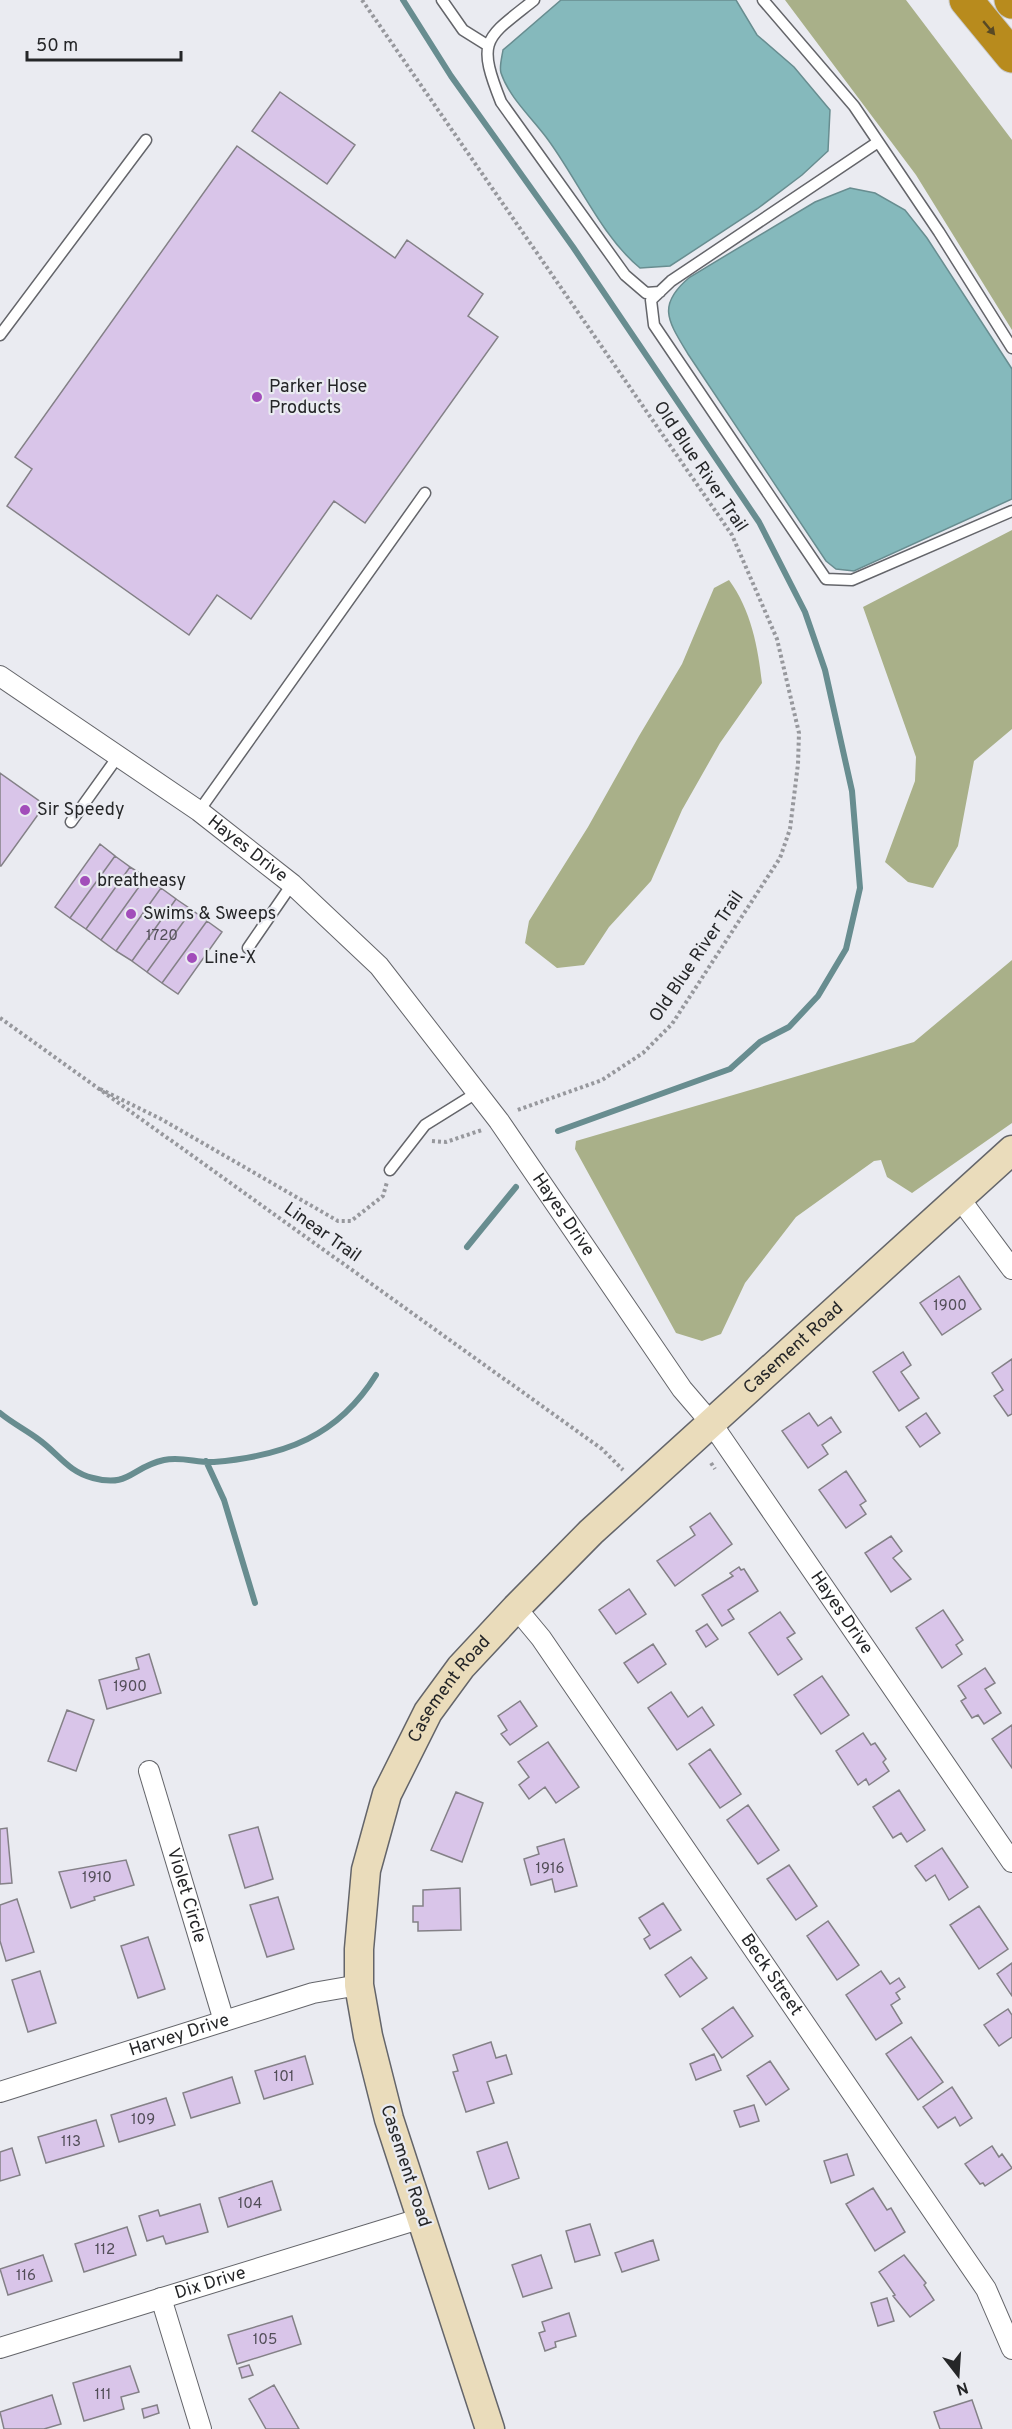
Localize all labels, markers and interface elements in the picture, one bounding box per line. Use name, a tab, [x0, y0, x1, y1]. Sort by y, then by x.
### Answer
one-way arrow	[982, 20, 995, 35]
scale bar	[27, 24, 182, 62]
text: 50 m	[36, 35, 78, 58]
place label: Parker Hose Products	[269, 376, 367, 420]
marker: Parker Hose Products	[250, 390, 264, 404]
street label: Old Blue River Trail	[648, 397, 752, 537]
place label: Sir Speedy	[37, 799, 124, 822]
marker: Sir Speedy	[18, 803, 32, 817]
street label: Hayes Drive	[203, 810, 292, 888]
place label: breatheasy	[97, 870, 186, 893]
marker: breatheasy	[78, 874, 92, 888]
street label: Old Blue River Trail	[645, 887, 749, 1027]
place label: Swims & Sweeps	[143, 903, 276, 926]
marker: Swims & Sweeps	[124, 907, 138, 921]
house number: 1720	[146, 927, 178, 946]
place label: Line-X	[204, 947, 257, 970]
marker: Line-X	[185, 951, 199, 965]
street label: Hayes Drive	[527, 1169, 600, 1261]
street label: Linear Trail	[279, 1198, 365, 1268]
street label: Casement Road	[739, 1297, 848, 1400]
house number: 1900	[933, 1297, 967, 1316]
street label: Hayes Drive	[805, 1567, 878, 1659]
street label: Casement Road	[403, 1631, 496, 1747]
house number: 1900	[113, 1678, 147, 1697]
street label: Violet Circle	[161, 1845, 211, 1946]
house number: 1916	[535, 1860, 565, 1879]
house number: 1910	[82, 1869, 112, 1888]
street label: Beck Street	[735, 1929, 807, 2020]
street label: Harvey Drive	[126, 2009, 232, 2062]
house number: 101	[274, 2068, 294, 2087]
street label: Casement Road	[374, 2102, 436, 2230]
house number: 109	[131, 2111, 155, 2130]
house number: 113	[61, 2133, 81, 2152]
house number: 104	[238, 2195, 262, 2214]
house number: 112	[95, 2241, 115, 2260]
street label: Dix Drive	[172, 2261, 249, 2305]
house number: 116	[16, 2267, 36, 2286]
house number: 105	[253, 2331, 277, 2350]
north arrow	[928, 2345, 988, 2405]
text: N	[953, 2376, 970, 2399]
house number: 111	[95, 2386, 111, 2405]

